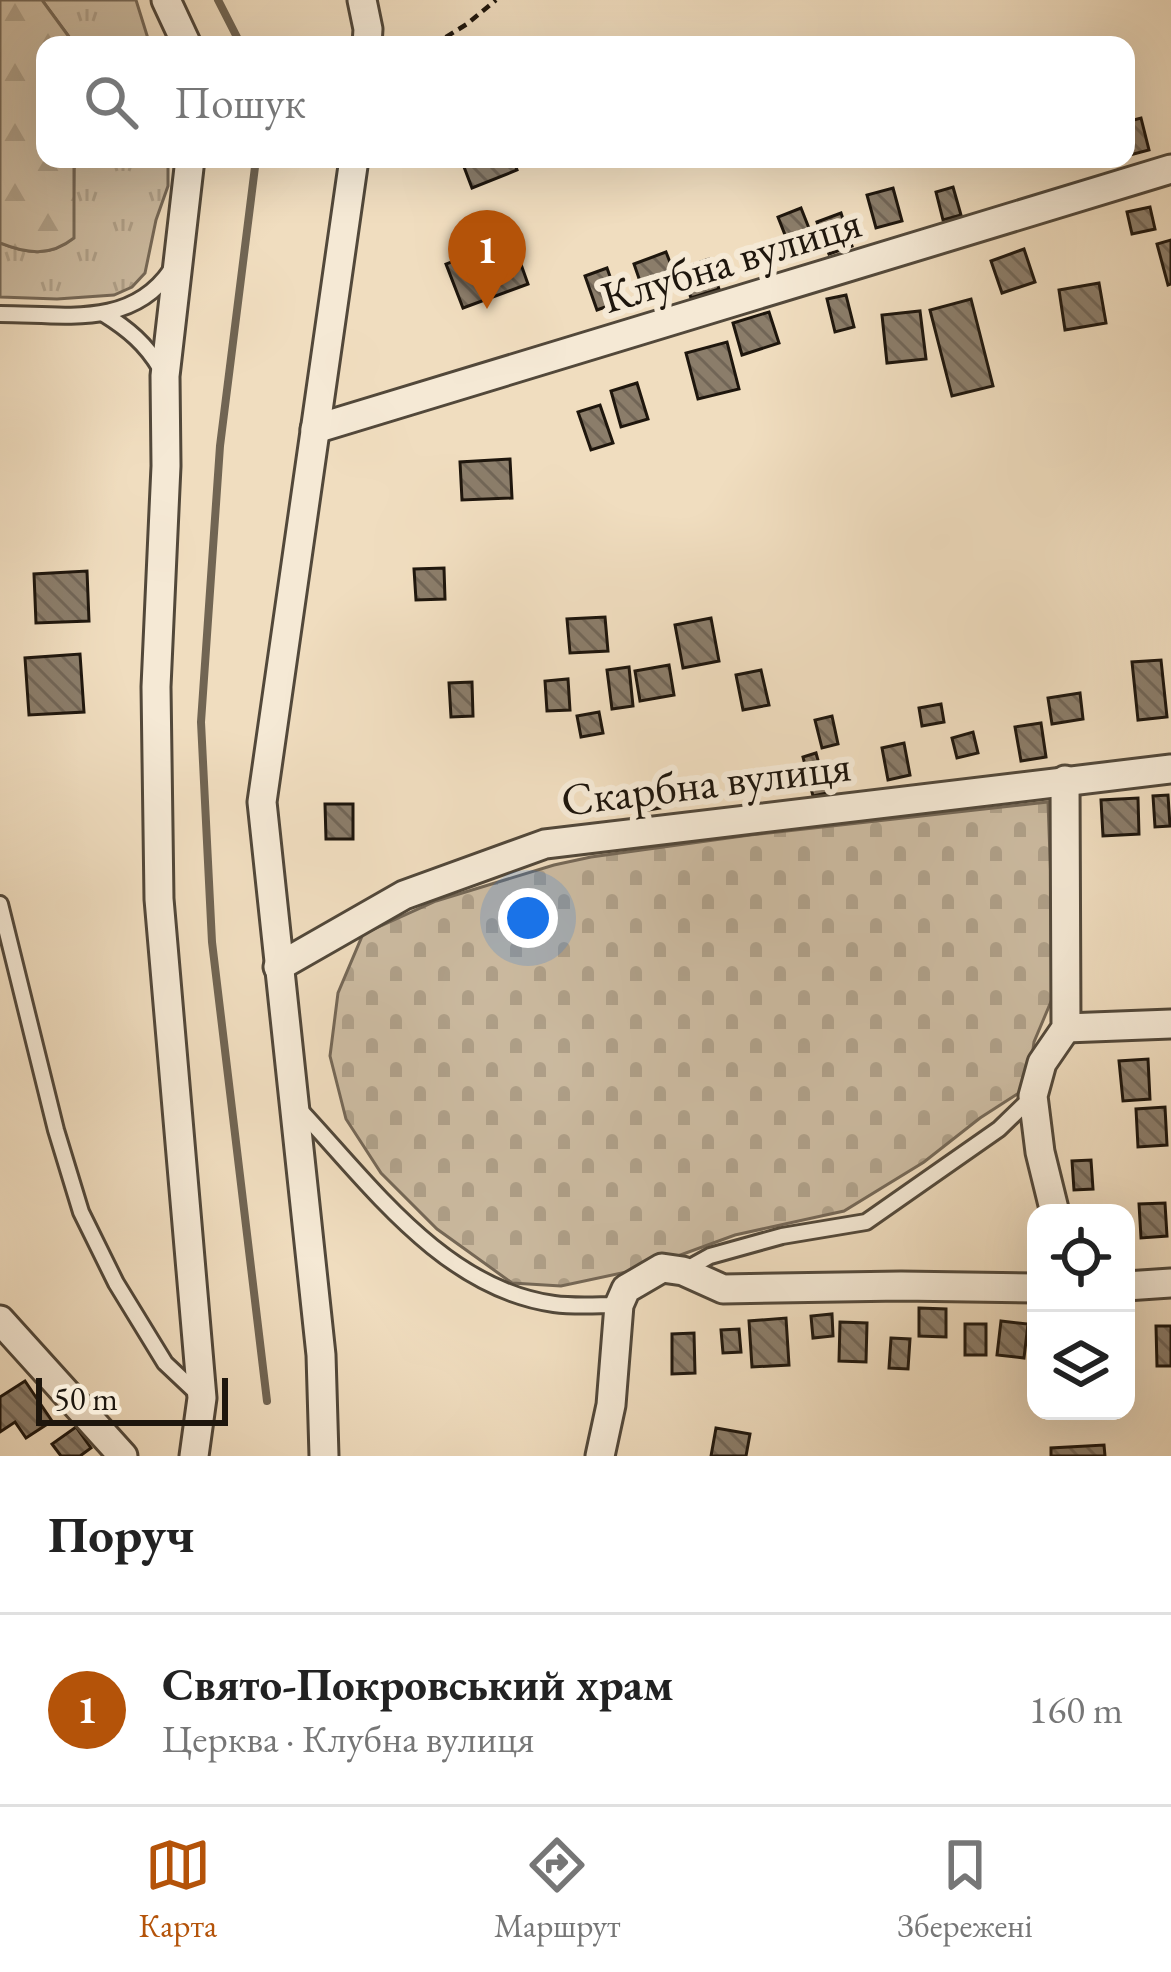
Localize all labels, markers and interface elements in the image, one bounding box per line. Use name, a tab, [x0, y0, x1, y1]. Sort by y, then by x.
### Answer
search box	[36, 36, 1135, 168]
icon: search	[78, 69, 144, 135]
text: Пошук	[174, 73, 306, 131]
street label: Клубна вулиця	[594, 192, 868, 326]
pin: 1	[448, 210, 526, 309]
street label: Скарбна вулиця	[558, 735, 854, 829]
your location	[498, 888, 558, 948]
map controls	[1027, 1204, 1135, 1420]
button: locate	[1027, 1204, 1135, 1312]
button: layers	[1027, 1312, 1135, 1420]
scale bar	[36, 1372, 228, 1425]
text: 50 m	[54, 1377, 118, 1420]
text: Поруч	[48, 1501, 194, 1567]
text: Свято-Покровський храм	[162, 1655, 673, 1713]
text: 1	[77, 1684, 97, 1735]
text: 160 m	[1029, 1684, 1123, 1735]
text: Церква · Клубна вулиця	[162, 1713, 535, 1764]
tab: Карта	[138, 1832, 217, 1947]
tab: Маршрут	[494, 1832, 620, 1947]
tab: Збережені	[897, 1832, 1033, 1947]

